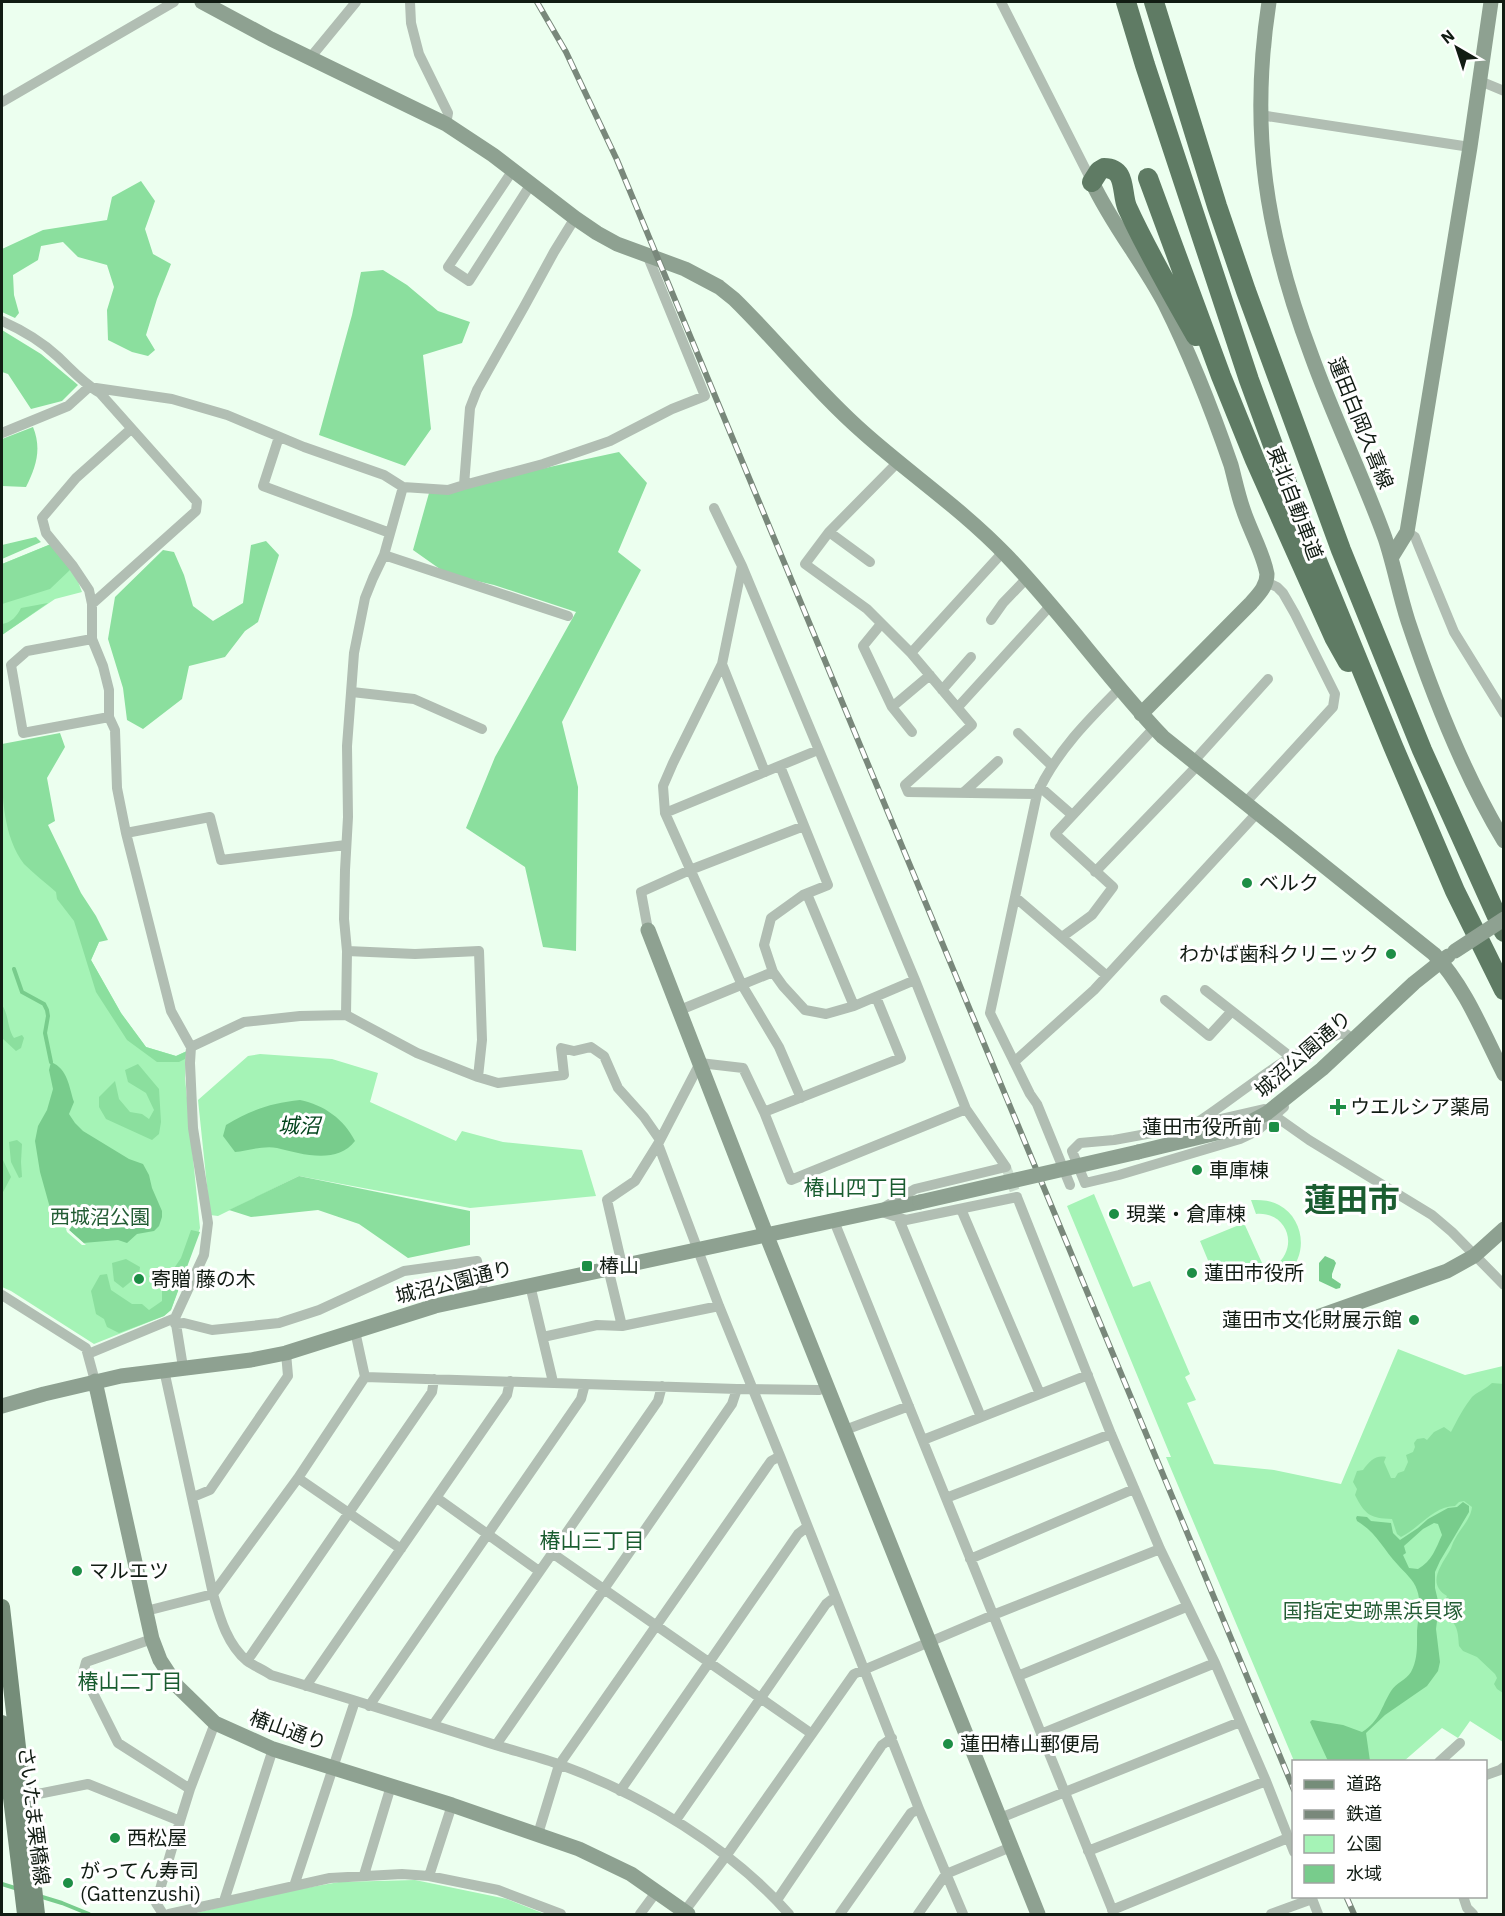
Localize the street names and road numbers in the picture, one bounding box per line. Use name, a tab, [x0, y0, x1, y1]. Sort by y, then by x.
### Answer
street label: 蓮田白岡久喜線	[1323, 353, 1400, 493]
street label: 東北自動車道	[1261, 442, 1330, 564]
street label: 城沼公園通り	[1249, 1004, 1357, 1103]
street label: 城沼公園通り	[392, 1254, 515, 1309]
street label: 椿山通り	[246, 1703, 330, 1756]
street label: さいたま栗橋線	[13, 1745, 56, 1887]

